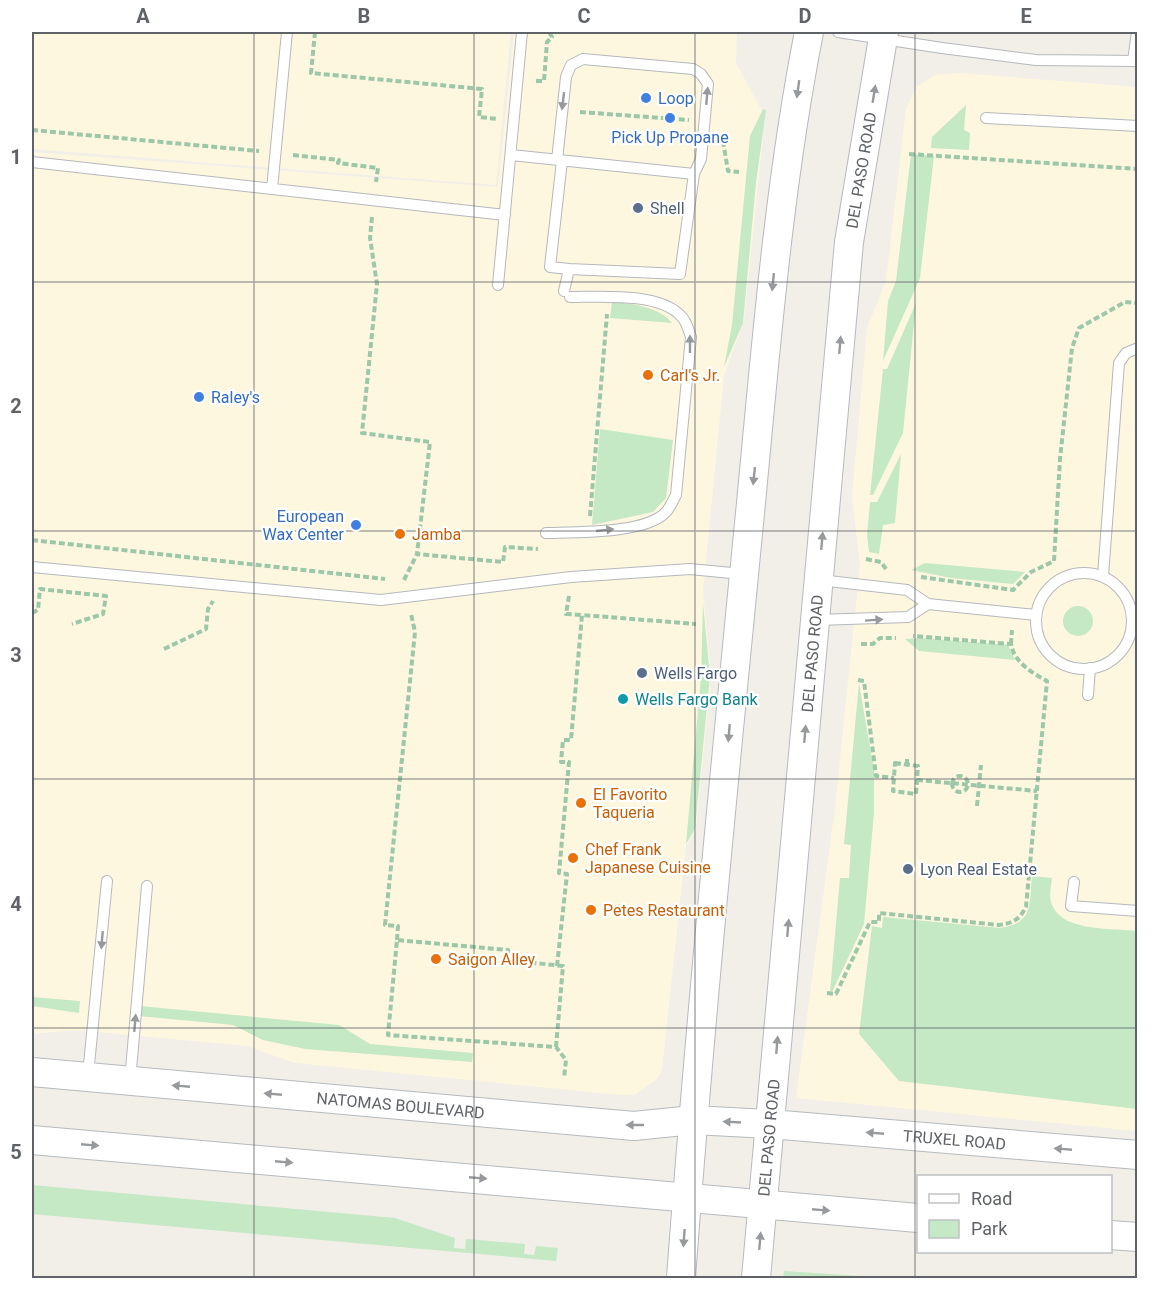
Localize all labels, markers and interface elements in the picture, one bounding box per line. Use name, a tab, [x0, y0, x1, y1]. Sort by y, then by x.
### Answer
text: A	[136, 4, 150, 28]
text: B	[358, 4, 370, 28]
text: C	[577, 4, 591, 28]
text: D	[799, 4, 812, 28]
text: E	[1020, 4, 1032, 28]
one-way arrow	[793, 80, 803, 99]
one-way arrow	[870, 84, 879, 103]
one-way arrow	[702, 87, 712, 106]
place label: Loop	[658, 89, 694, 108]
marker: Loop	[639, 91, 653, 105]
one-way arrow	[558, 92, 568, 111]
marker: Pick Up Propane	[663, 111, 677, 125]
street label: DEL PASO ROAD	[842, 111, 880, 230]
place label: Pick Up Propane	[611, 128, 729, 147]
text: 1	[10, 145, 22, 169]
place label: Shell	[650, 199, 685, 218]
marker: Shell	[631, 201, 645, 215]
one-way arrow	[768, 273, 778, 292]
one-way arrow	[685, 334, 695, 353]
one-way arrow	[835, 336, 845, 355]
place label: Carl's Jr.	[660, 366, 720, 385]
marker: Carl's Jr.	[641, 368, 655, 382]
place label: Raley's	[211, 388, 260, 407]
marker: Raley's	[192, 390, 206, 404]
text: 2	[10, 394, 22, 418]
one-way arrow	[749, 467, 759, 486]
place label: European Wax Center	[263, 507, 345, 544]
marker: European Wax Center	[349, 518, 363, 532]
place label: Jamba	[412, 525, 461, 544]
one-way arrow	[595, 525, 614, 534]
marker: Jamba	[393, 527, 407, 541]
one-way arrow	[817, 531, 827, 550]
street label: DEL PASO ROAD	[797, 594, 827, 713]
one-way arrow	[864, 615, 883, 625]
text: 3	[10, 643, 22, 667]
place label: Wells Fargo	[654, 664, 737, 683]
marker: Wells Fargo	[635, 666, 649, 680]
place label: Wells Fargo Bank	[635, 690, 759, 709]
marker: Wells Fargo Bank	[616, 692, 630, 706]
one-way arrow	[724, 724, 734, 743]
one-way arrow	[800, 724, 810, 743]
place label: El Favorito Taqueria	[593, 785, 667, 822]
marker: El Favorito Taqueria	[574, 796, 588, 810]
place label: Chef Frank Japanese Cuisine	[585, 840, 711, 877]
marker: Chef Frank Japanese Cuisine	[566, 851, 580, 865]
place label: Lyon Real Estate	[920, 860, 1037, 879]
marker: Lyon Real Estate	[901, 862, 915, 876]
text: 4	[10, 892, 22, 916]
place label: Petes Restaurant	[603, 901, 725, 920]
marker: Petes Restaurant	[584, 903, 598, 917]
one-way arrow	[783, 919, 793, 938]
one-way arrow	[97, 930, 107, 949]
place label: Saigon Alley	[448, 950, 536, 969]
marker: Saigon Alley	[429, 952, 443, 966]
one-way arrow	[130, 1013, 140, 1032]
one-way arrow	[772, 1036, 782, 1055]
street label: DEL PASO ROAD	[754, 1078, 783, 1197]
one-way arrow	[171, 1081, 190, 1090]
street label: NATOMAS BOULEVARD	[316, 1088, 485, 1122]
one-way arrow	[263, 1089, 282, 1099]
one-way arrow	[722, 1118, 741, 1127]
one-way arrow	[625, 1120, 644, 1130]
street label: TRUXEL ROAD	[902, 1126, 1007, 1153]
one-way arrow	[865, 1129, 884, 1138]
text: 5	[10, 1140, 22, 1164]
one-way arrow	[80, 1140, 99, 1150]
one-way arrow	[1054, 1144, 1073, 1154]
one-way arrow	[275, 1157, 294, 1166]
one-way arrow	[469, 1173, 488, 1183]
legend	[917, 1175, 1112, 1253]
text: Road	[971, 1188, 1012, 1209]
one-way arrow	[812, 1205, 831, 1215]
text: Park	[971, 1218, 1008, 1239]
one-way arrow	[679, 1228, 689, 1247]
one-way arrow	[755, 1232, 765, 1251]

